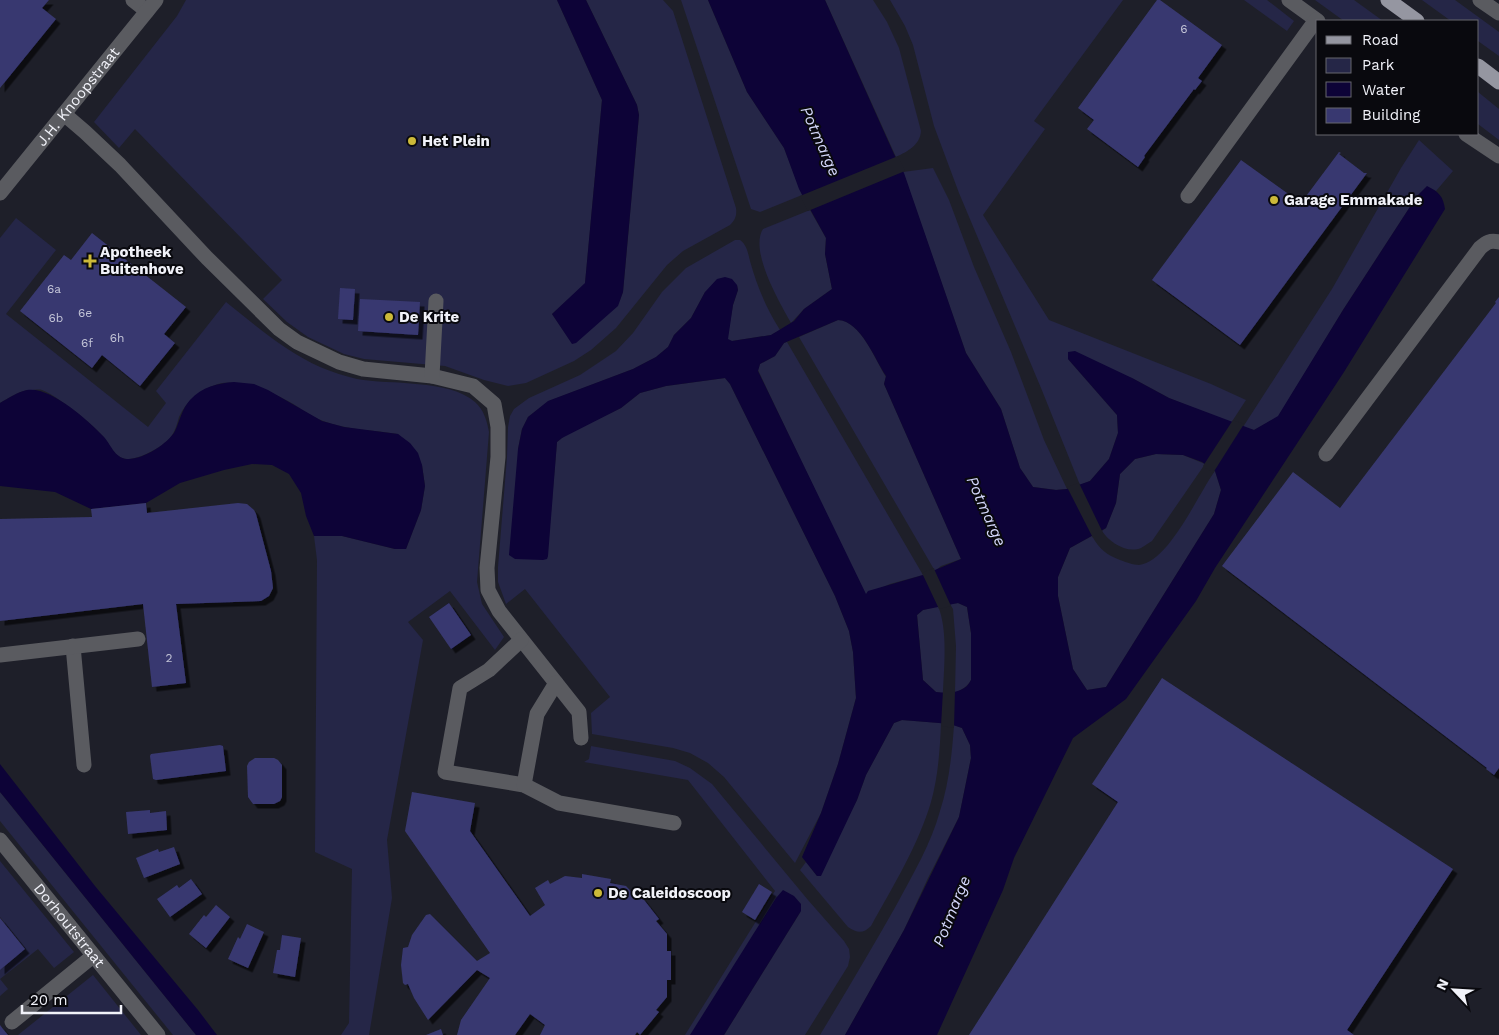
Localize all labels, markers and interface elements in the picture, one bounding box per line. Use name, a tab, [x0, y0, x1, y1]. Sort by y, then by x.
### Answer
legend	[1316, 20, 1479, 135]
house number: 6	[1180, 22, 1188, 36]
text: Road	[1362, 31, 1399, 49]
street label: J.H. Knoopstraat	[33, 43, 124, 150]
text: Park	[1362, 56, 1395, 74]
text: Water	[1362, 81, 1405, 99]
water label: Potmarge	[797, 103, 844, 179]
text: Building	[1362, 106, 1420, 124]
place label: Het Plein	[422, 132, 490, 150]
marker: Het Plein	[406, 135, 418, 147]
place label: Garage Emmakade	[1284, 191, 1423, 209]
marker: Garage Emmakade	[1268, 194, 1280, 206]
place label: Apotheek Buitenhove	[100, 243, 184, 278]
marker: Apotheek Buitenhove	[84, 255, 96, 267]
house number: 6a	[47, 282, 61, 296]
house number: 6e	[78, 306, 92, 320]
place label: De Krite	[399, 308, 460, 326]
house number: 6b	[49, 311, 63, 325]
marker: De Krite	[383, 311, 395, 323]
house number: 6h	[110, 331, 124, 345]
house number: 6f	[81, 336, 93, 350]
water label: Potmarge	[963, 473, 1010, 549]
house number: 2	[166, 651, 173, 665]
water label: Potmarge	[929, 873, 974, 949]
street label: Dorhoutstraat	[30, 880, 109, 972]
place label: De Caleidoscoop	[608, 884, 731, 902]
marker: De Caleidoscoop	[592, 887, 604, 899]
north arrow	[1429, 965, 1479, 1015]
text: N	[1433, 976, 1452, 993]
scale bar	[22, 982, 121, 1014]
text: 20 m	[30, 991, 68, 1009]

